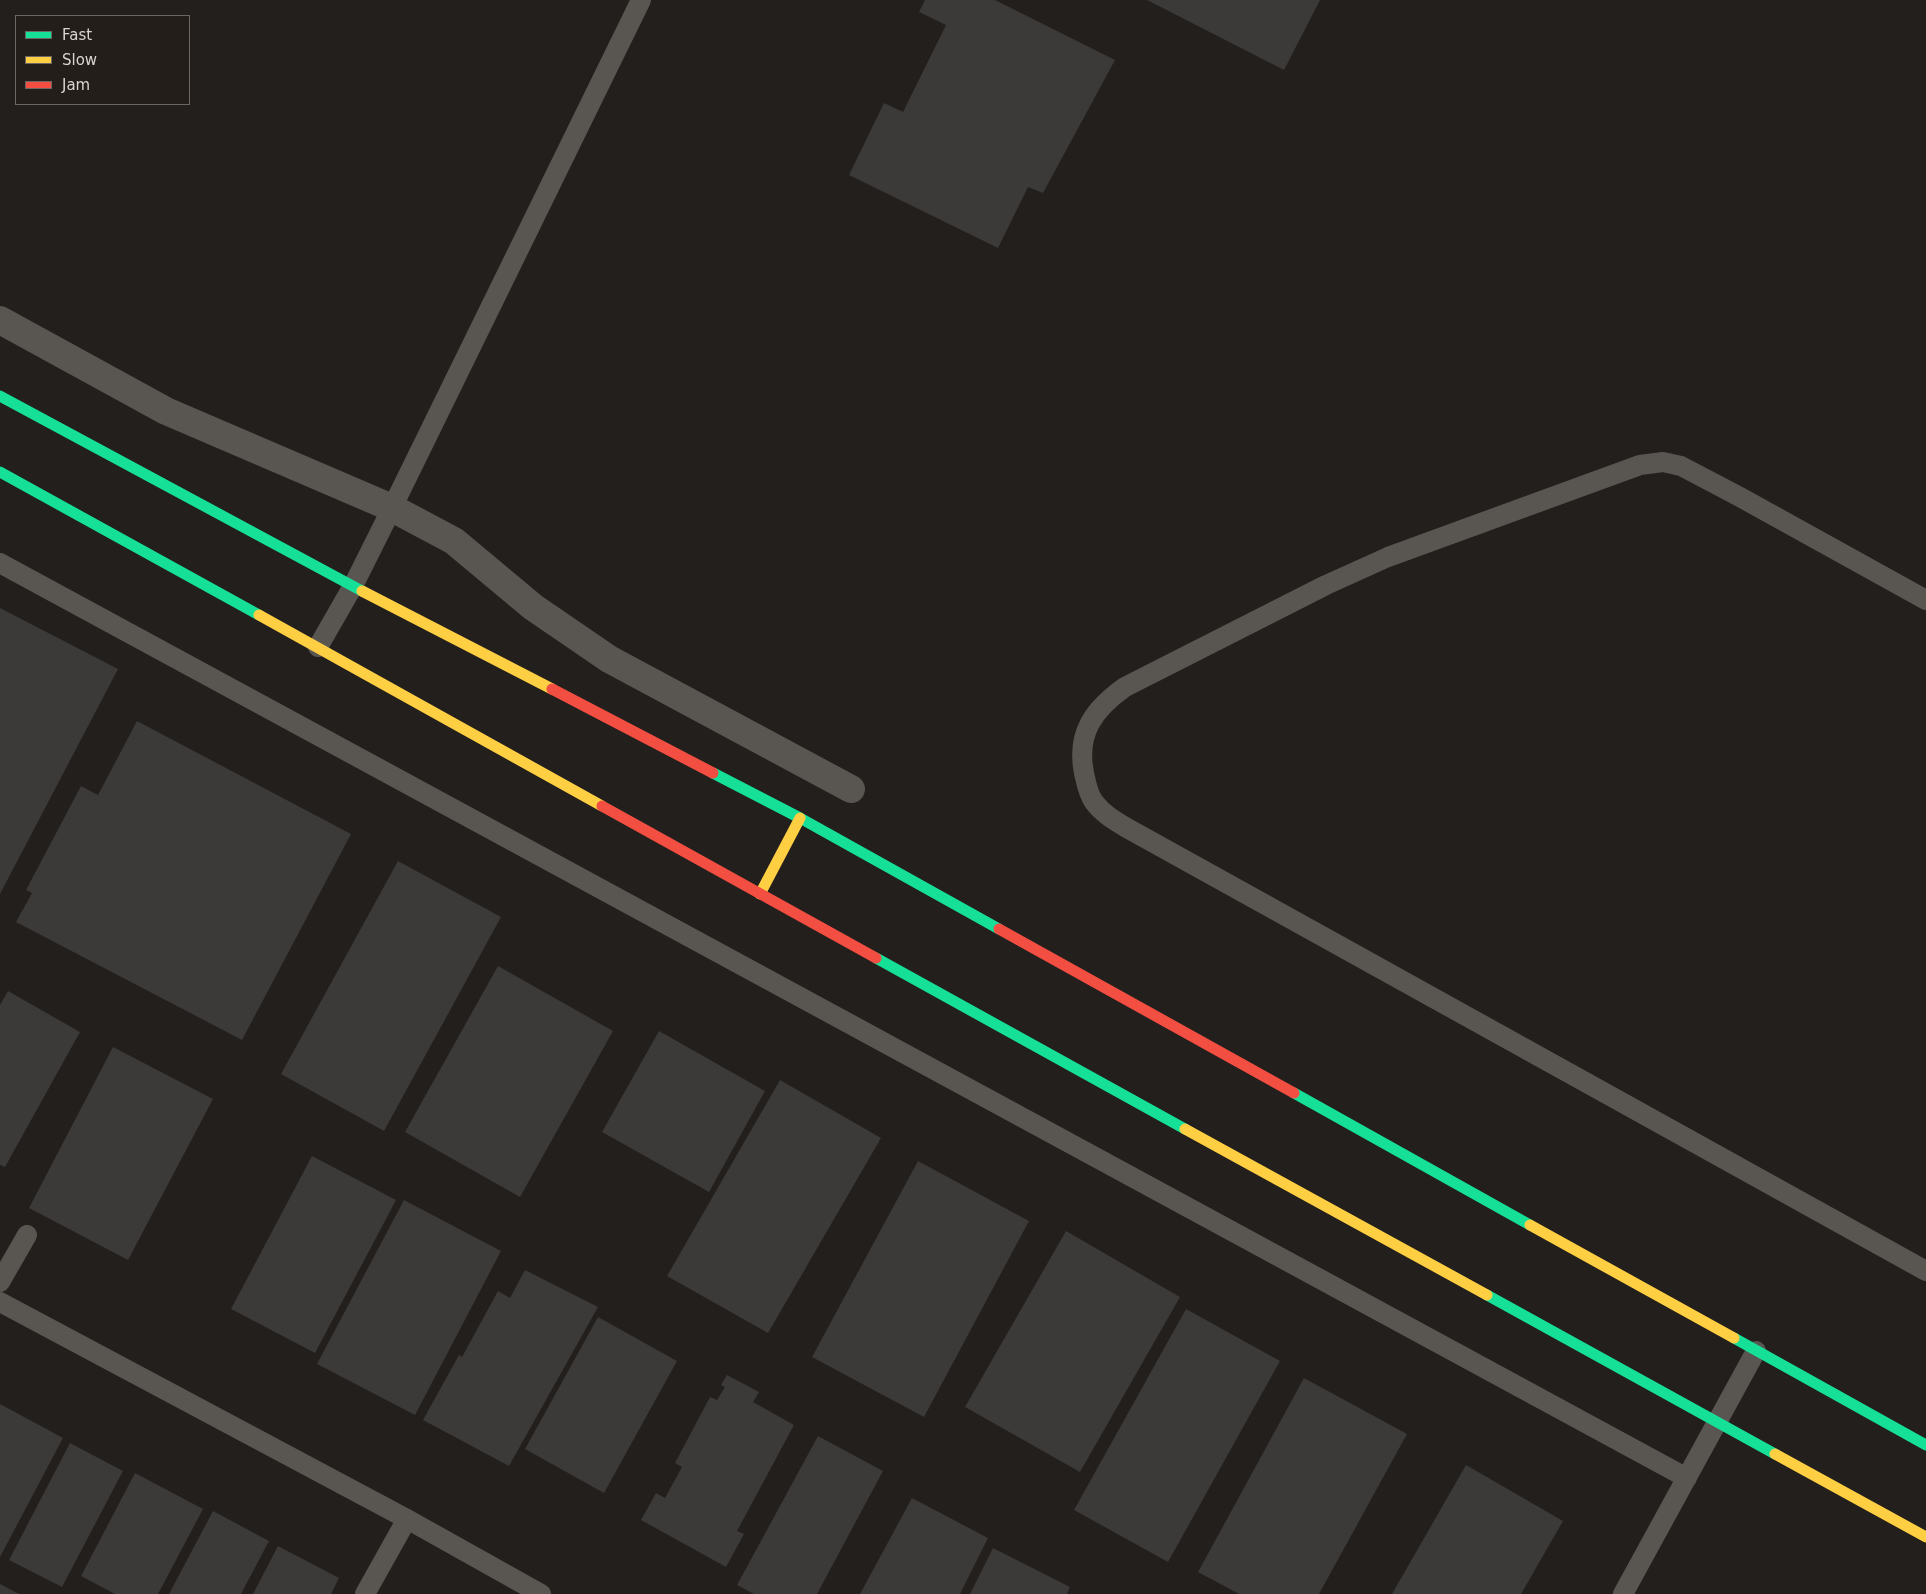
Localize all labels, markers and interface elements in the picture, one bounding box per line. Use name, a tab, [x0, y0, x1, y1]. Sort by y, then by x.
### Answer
legend	[15, 15, 190, 105]
text: Fast	[62, 26, 92, 44]
text: Slow	[62, 51, 97, 69]
text: Jam	[62, 76, 90, 94]

